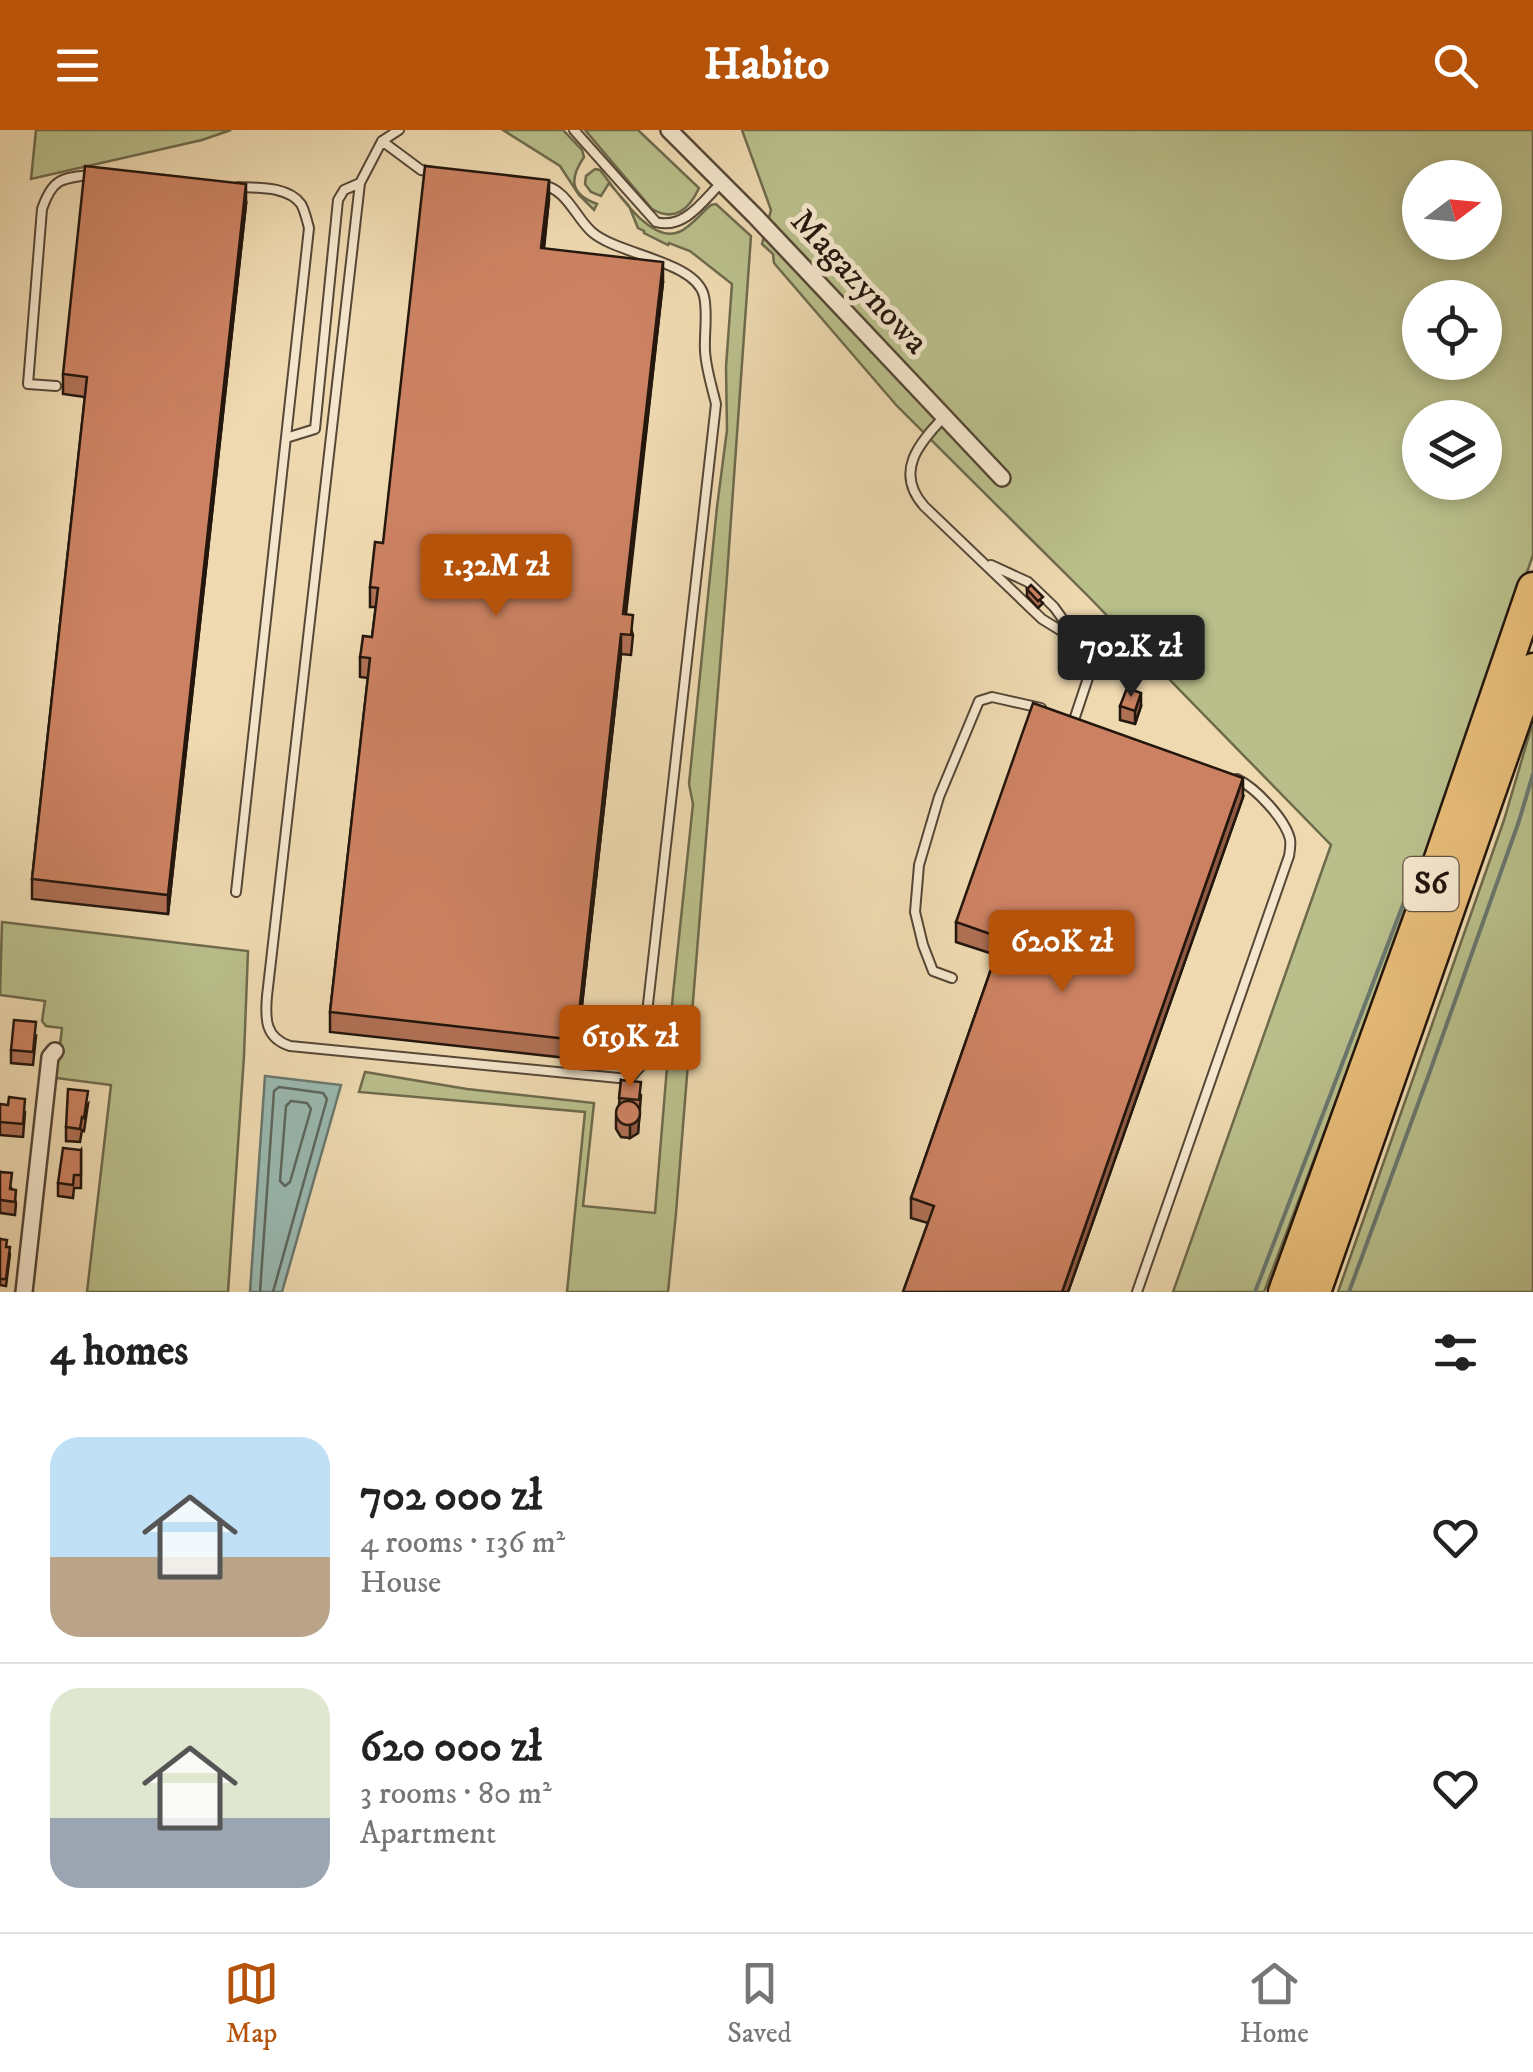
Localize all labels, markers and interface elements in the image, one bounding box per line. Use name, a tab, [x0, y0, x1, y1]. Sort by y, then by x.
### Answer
text: Habito	[704, 37, 829, 93]
icon: menu	[50, 38, 105, 93]
icon: search	[1428, 38, 1483, 93]
north arrow	[1402, 160, 1502, 260]
map controls	[1402, 160, 1502, 500]
street label: Magazynowa	[781, 200, 938, 364]
button: locate	[1402, 280, 1502, 380]
button: layers	[1402, 400, 1502, 500]
pin: 1.32M zł	[393, 534, 599, 619]
text: 1.32M zł	[443, 546, 549, 586]
pin: 702K zł	[1039, 615, 1223, 700]
text: 702K zł	[1080, 627, 1182, 667]
road number: S6	[1404, 857, 1458, 911]
pin: 620K zł	[970, 910, 1154, 995]
text: 620K zł	[1011, 922, 1113, 962]
pin: 619K zł	[538, 1005, 722, 1090]
text: 619K zł	[582, 1017, 678, 1057]
icon: filters	[1428, 1325, 1483, 1380]
text: 4 homes	[50, 1326, 188, 1378]
text: 702 000 zł	[360, 1471, 542, 1523]
icon: home	[130, 1477, 250, 1597]
icon: heart	[1428, 1510, 1483, 1565]
text: 4 rooms · 136 m²	[360, 1523, 565, 1563]
text: House	[360, 1563, 441, 1603]
text: 620 000 zł	[360, 1722, 542, 1774]
icon: home	[130, 1728, 250, 1848]
icon: heart	[1428, 1761, 1483, 1816]
text: 3 rooms · 80 m²	[360, 1774, 552, 1814]
text: Apartment	[360, 1814, 496, 1854]
tab: Map	[224, 1956, 279, 2051]
tab: Saved	[727, 1956, 792, 2051]
tab: Home	[1240, 1956, 1309, 2051]

